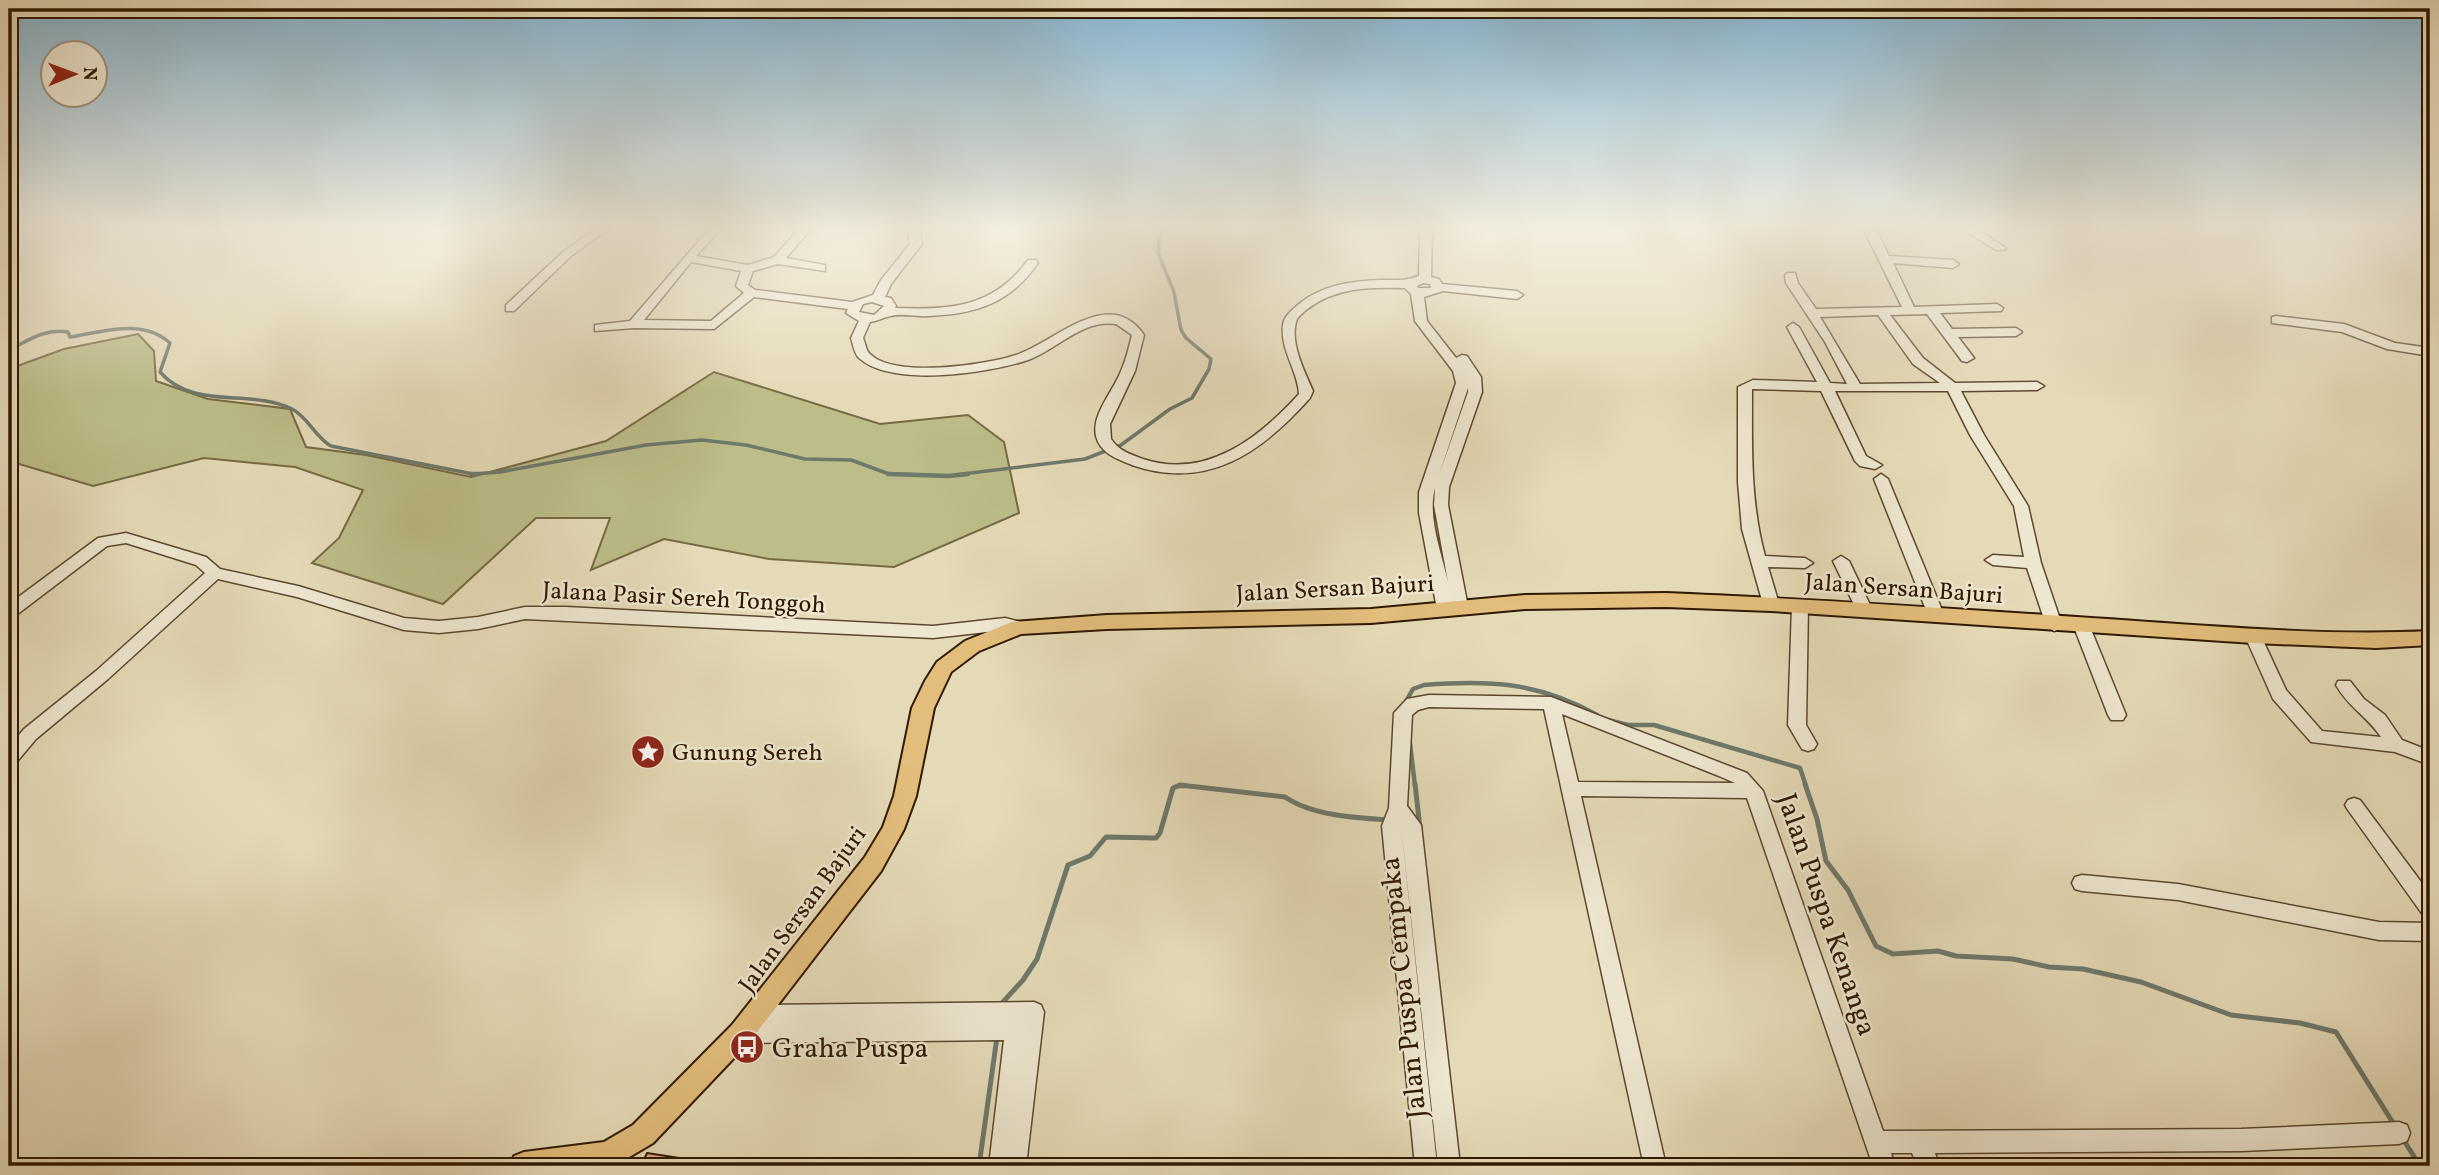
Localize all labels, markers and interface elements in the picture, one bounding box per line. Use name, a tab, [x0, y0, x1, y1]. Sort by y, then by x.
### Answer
north arrow	[38, 38, 108, 108]
text: N	[76, 67, 102, 81]
street label: Jalan Sersan Bajuri	[1804, 566, 2004, 614]
street label: Jalan Sersan Bajuri	[1235, 568, 1435, 612]
street label: Jalana Pasir Sereh Tonggoh	[541, 575, 826, 623]
place icon: Gunung Sereh	[629, 733, 667, 771]
place label: Gunung Sereh	[672, 737, 823, 771]
street label: Jalan Puspa Kenanga	[1766, 788, 1885, 1041]
street label: Jalan Sersan Bajuri	[731, 820, 876, 1001]
street label: Jalan Puspa Cempaka	[1371, 855, 1438, 1121]
bus stop icon: Graha Puspa	[728, 1028, 766, 1066]
place label: Graha Puspa	[772, 1030, 928, 1069]

